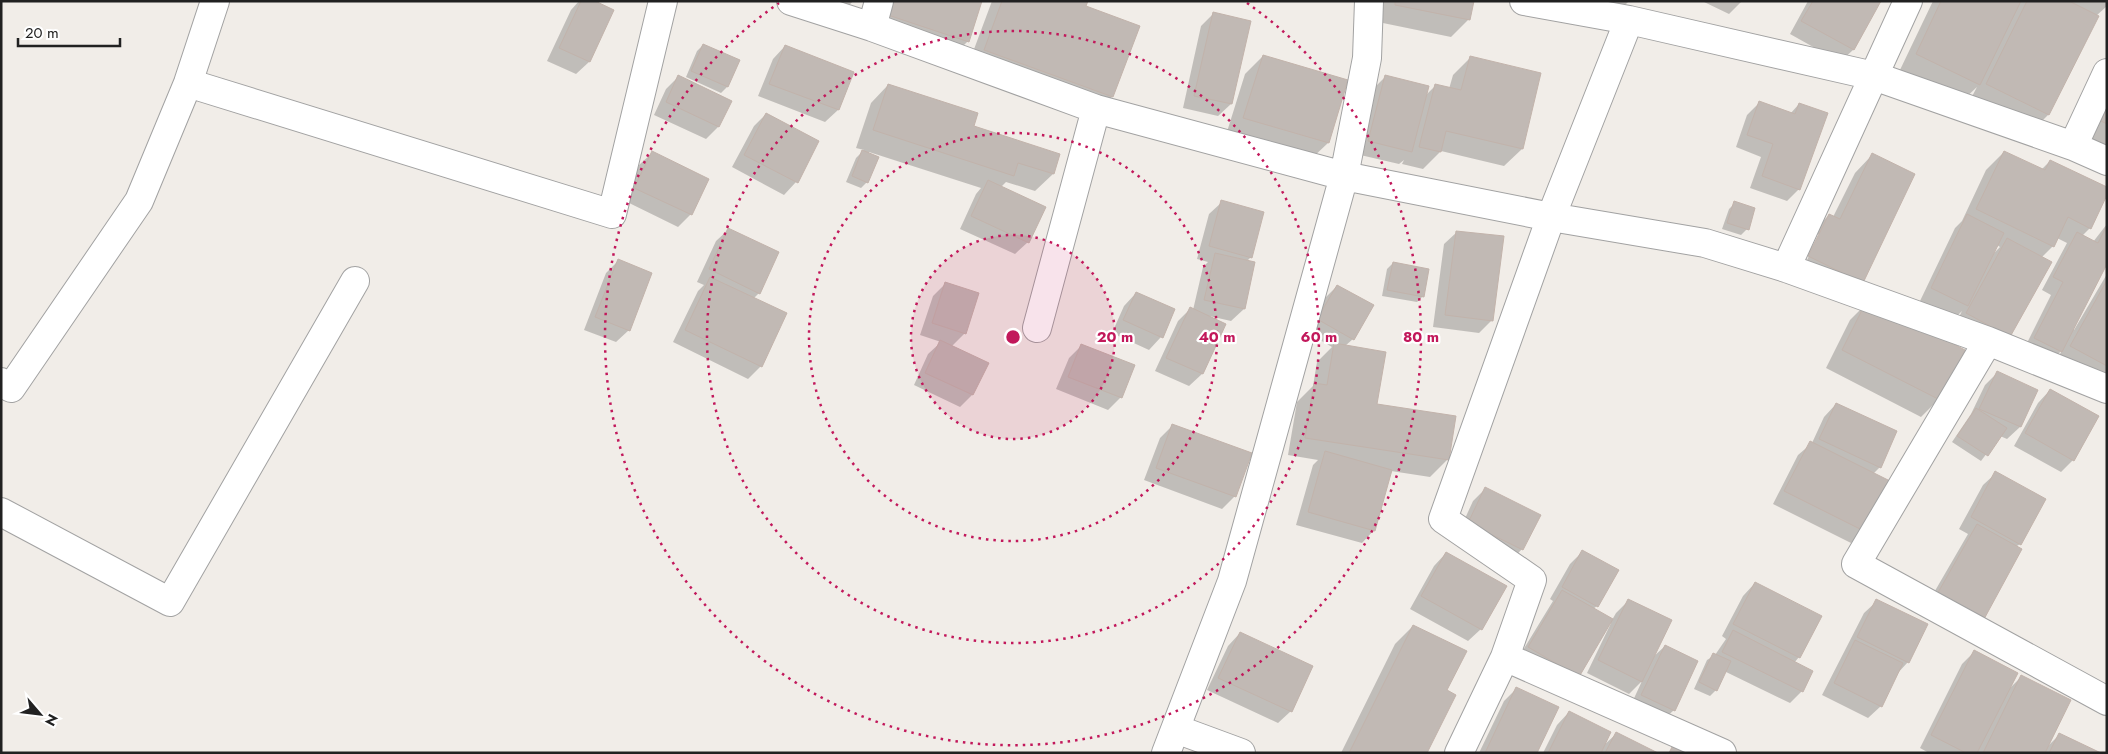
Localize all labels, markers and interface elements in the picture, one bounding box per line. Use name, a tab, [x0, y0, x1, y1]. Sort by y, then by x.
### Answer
scale bar	[18, 15, 120, 47]
text: 20 m	[25, 22, 59, 44]
text: 20 m	[1097, 326, 1133, 348]
text: 40 m	[1198, 326, 1236, 348]
text: 60 m	[1301, 326, 1337, 348]
text: 80 m	[1403, 326, 1439, 348]
centre of rings	[1004, 328, 1022, 346]
north arrow	[15, 689, 65, 739]
text: N	[40, 710, 63, 730]

